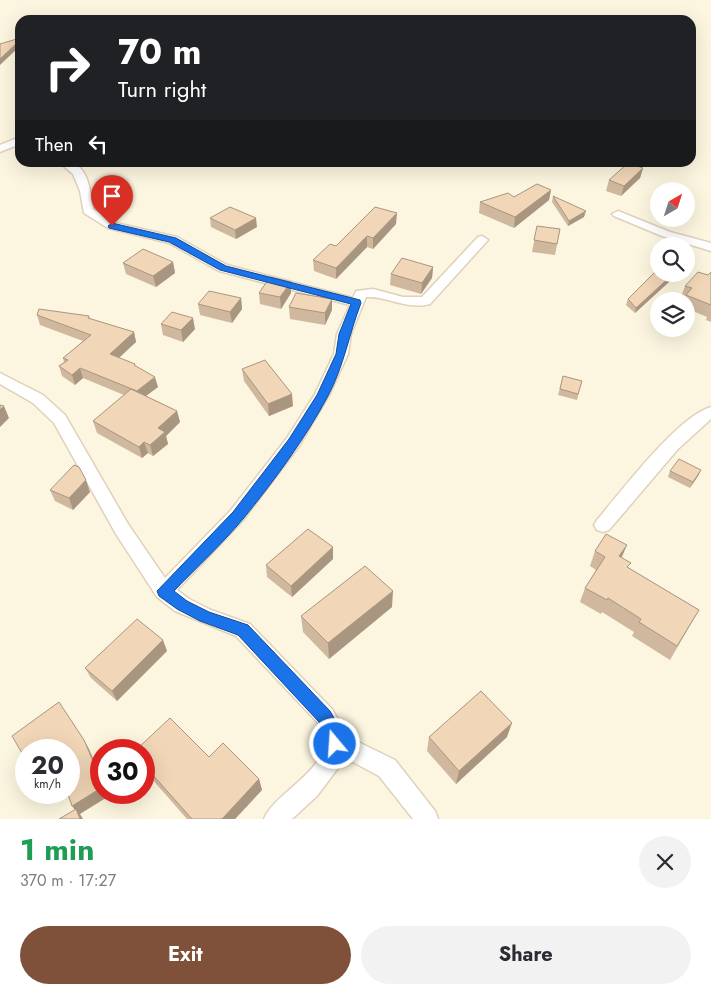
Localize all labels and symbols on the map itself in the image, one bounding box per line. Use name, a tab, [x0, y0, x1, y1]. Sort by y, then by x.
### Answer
pin	[91, 175, 133, 226]
north arrow	[650, 182, 695, 228]
position arrow	[308, 717, 360, 769]
speed limit sign: 30	[90, 739, 155, 804]

